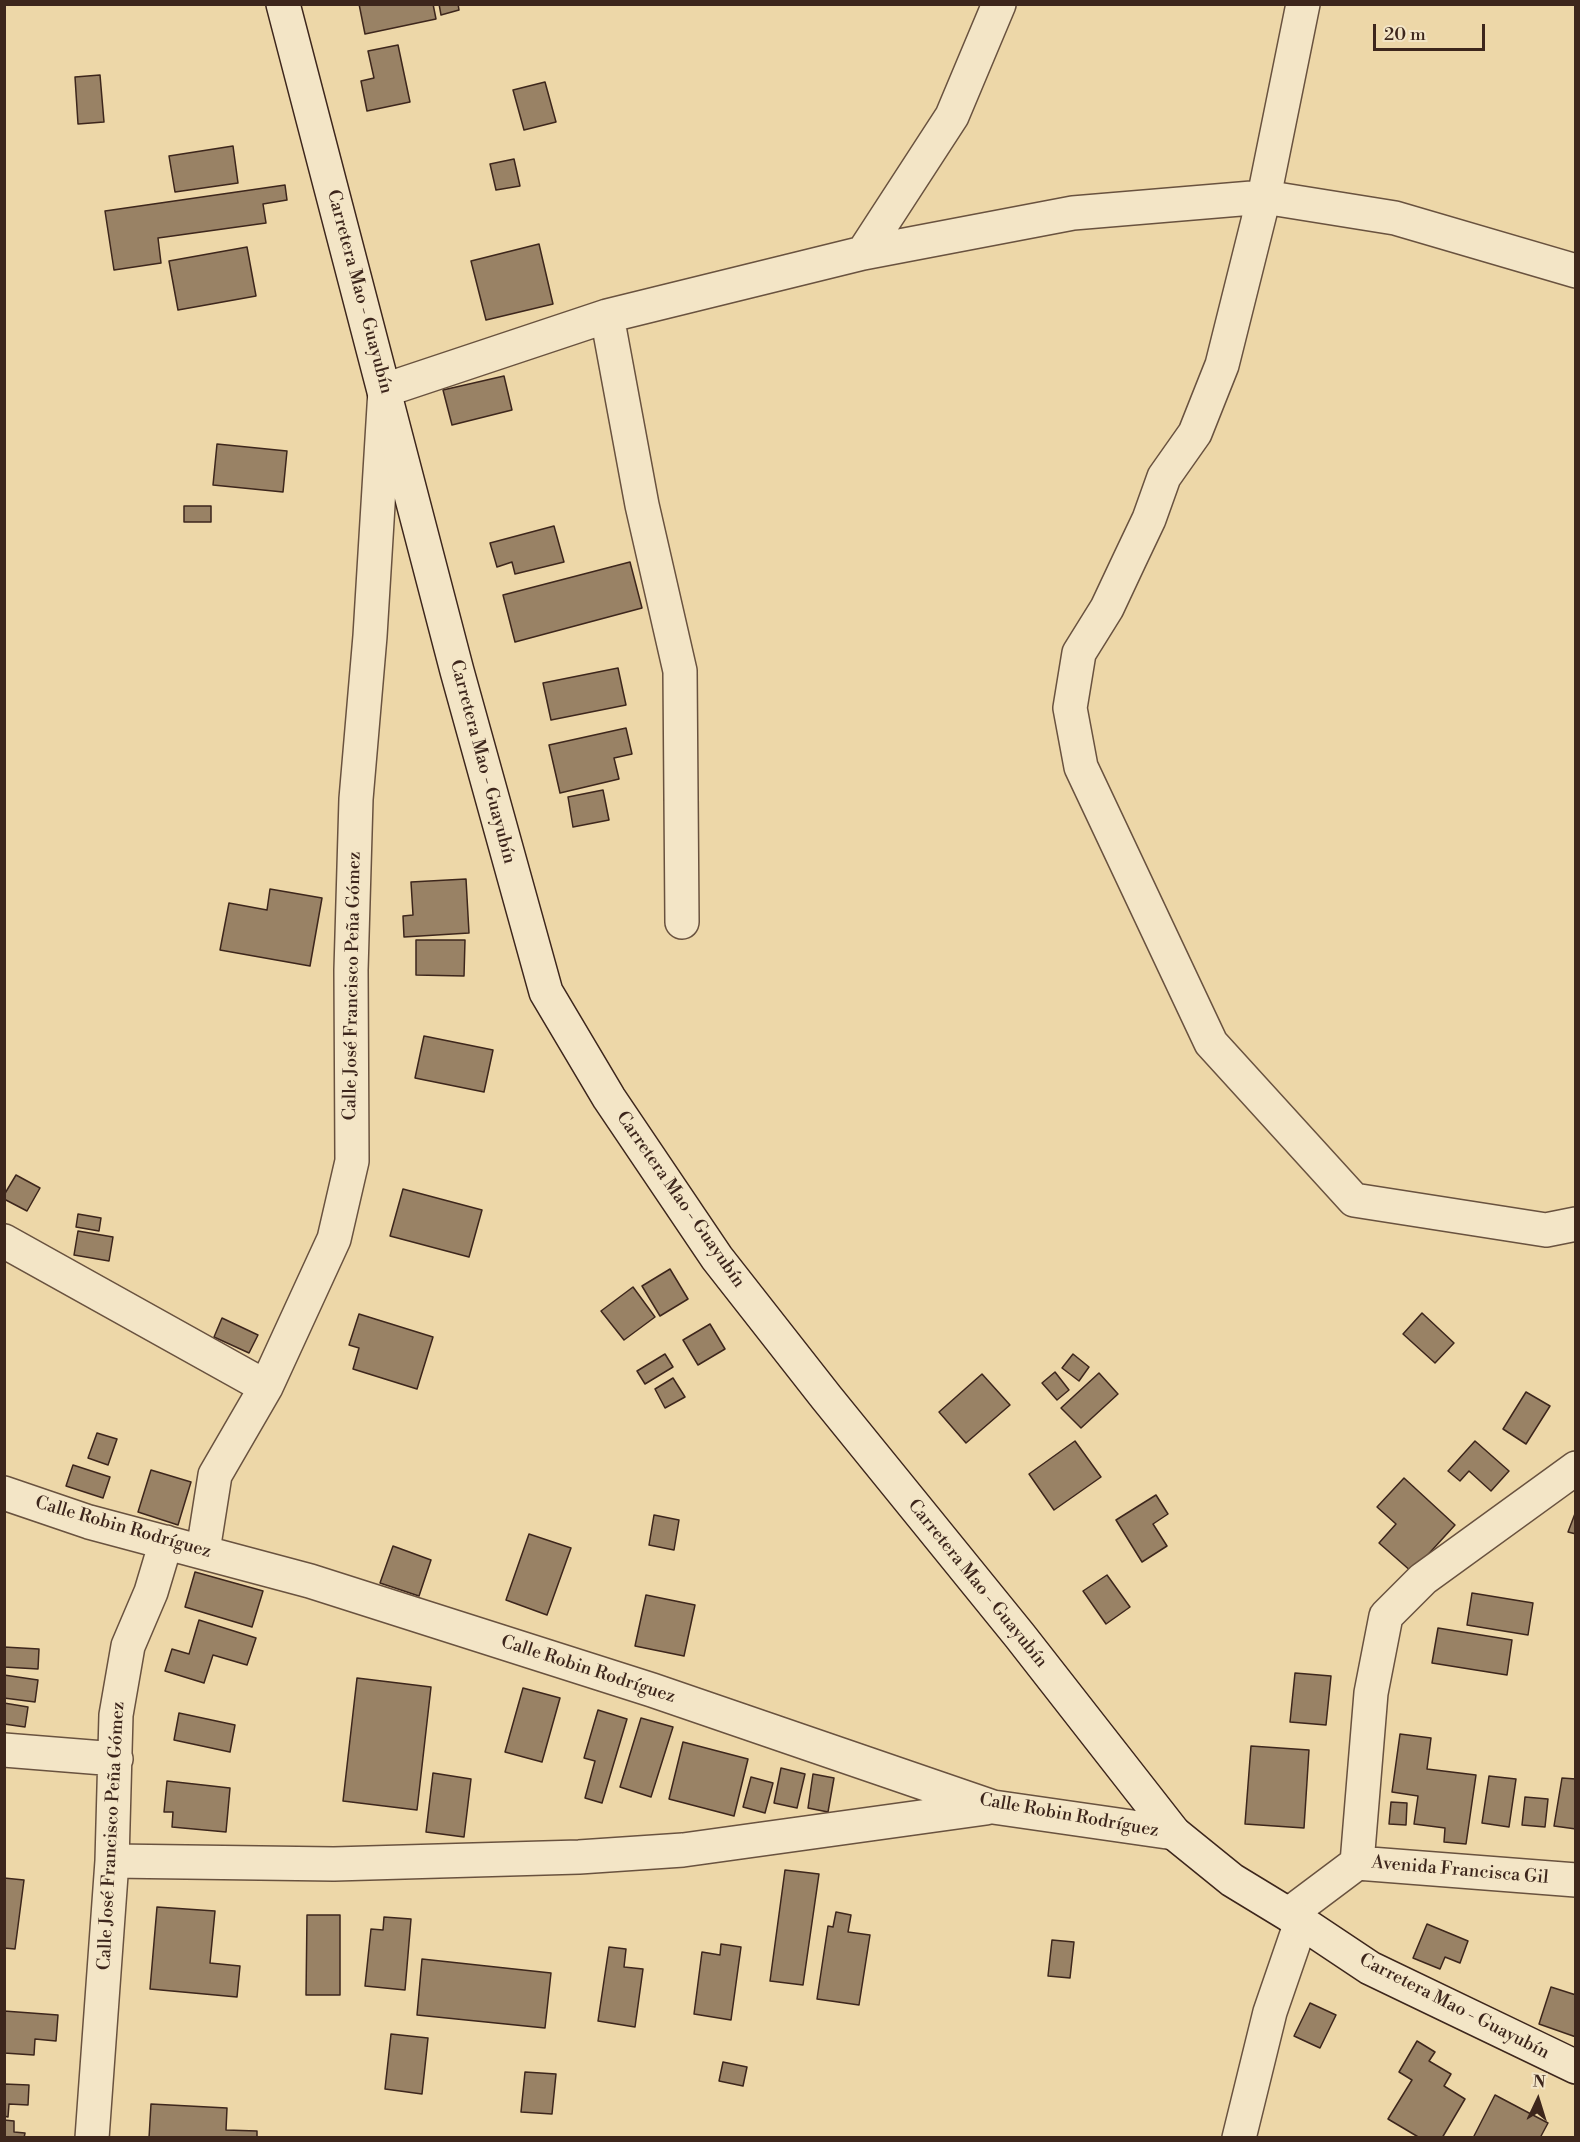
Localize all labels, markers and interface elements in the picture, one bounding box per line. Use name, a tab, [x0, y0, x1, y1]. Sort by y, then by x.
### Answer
scale bar	[1376, 12, 1488, 50]
text: 20 m	[1384, 23, 1426, 46]
street label: Carretera Mao - Guayubín	[321, 188, 397, 396]
street label: Carretera Mao - Guayubín	[444, 658, 520, 866]
street label: Calle José Francisco Peña Gómez	[340, 851, 366, 1121]
street label: Carretera Mao - Guayubín	[611, 1108, 749, 1292]
street label: Calle Robin Rodríguez	[33, 1493, 213, 1563]
street label: Carretera Mao - Guayubín	[902, 1496, 1052, 1672]
street label: Calle Robin Rodríguez	[498, 1632, 678, 1708]
street label: Calle José Francisco Peña Gómez	[94, 1701, 130, 1971]
street label: Calle Robin Rodríguez	[978, 1790, 1160, 1842]
street label: Avenida Francisca Gil	[1371, 1853, 1549, 1889]
street label: Carretera Mao - Guayubín	[1355, 1950, 1553, 2064]
north arrow	[1508, 2070, 1568, 2130]
text: N	[1532, 2072, 1546, 2092]

